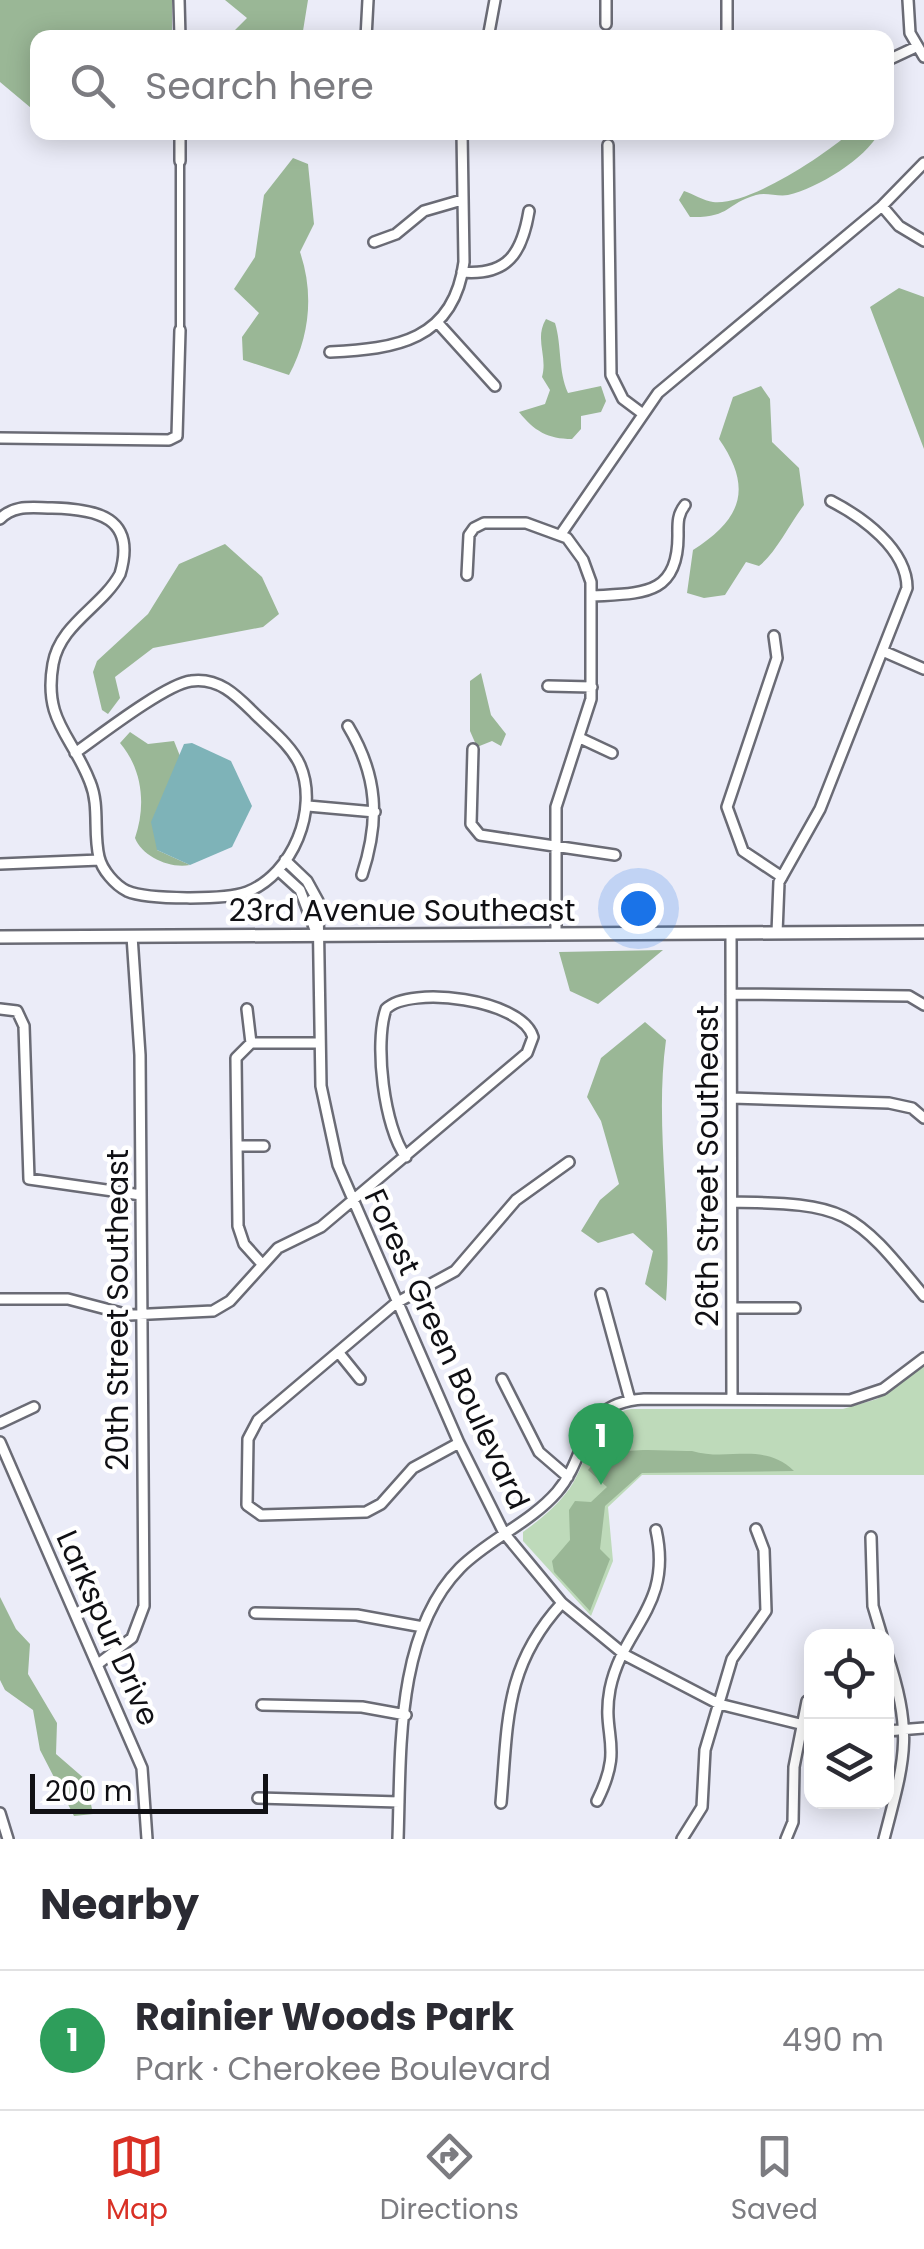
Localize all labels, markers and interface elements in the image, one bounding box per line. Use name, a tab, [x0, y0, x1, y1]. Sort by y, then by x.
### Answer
search box	[30, 30, 894, 140]
icon: search	[65, 58, 120, 113]
text: Search here	[145, 59, 374, 112]
your location	[613, 883, 664, 934]
street label: 23rd Avenue Southeast	[229, 889, 575, 932]
street label: 26th Street Southeast	[686, 1005, 729, 1327]
street label: 20th Street Southeast	[96, 1149, 139, 1471]
street label: Forest Green Boulevard	[354, 1182, 540, 1516]
pin: 1	[568, 1402, 634, 1485]
street label: Larkspur Drive	[46, 1524, 170, 1732]
map controls	[804, 1629, 894, 1809]
button: locate	[804, 1629, 894, 1719]
button: layers	[804, 1719, 894, 1809]
scale bar	[30, 1769, 268, 1814]
text: 200 m	[45, 1772, 133, 1811]
text: Nearby	[40, 1875, 199, 1934]
text: Rainier Woods Park	[135, 1990, 514, 2043]
text: 1	[66, 2017, 79, 2062]
text: 490 m	[782, 2017, 884, 2062]
text: Park · Cherokee Boulevard	[135, 2046, 551, 2091]
tab: Map	[106, 2129, 168, 2231]
tab: Directions	[380, 2129, 519, 2231]
tab: Saved	[731, 2129, 818, 2231]

